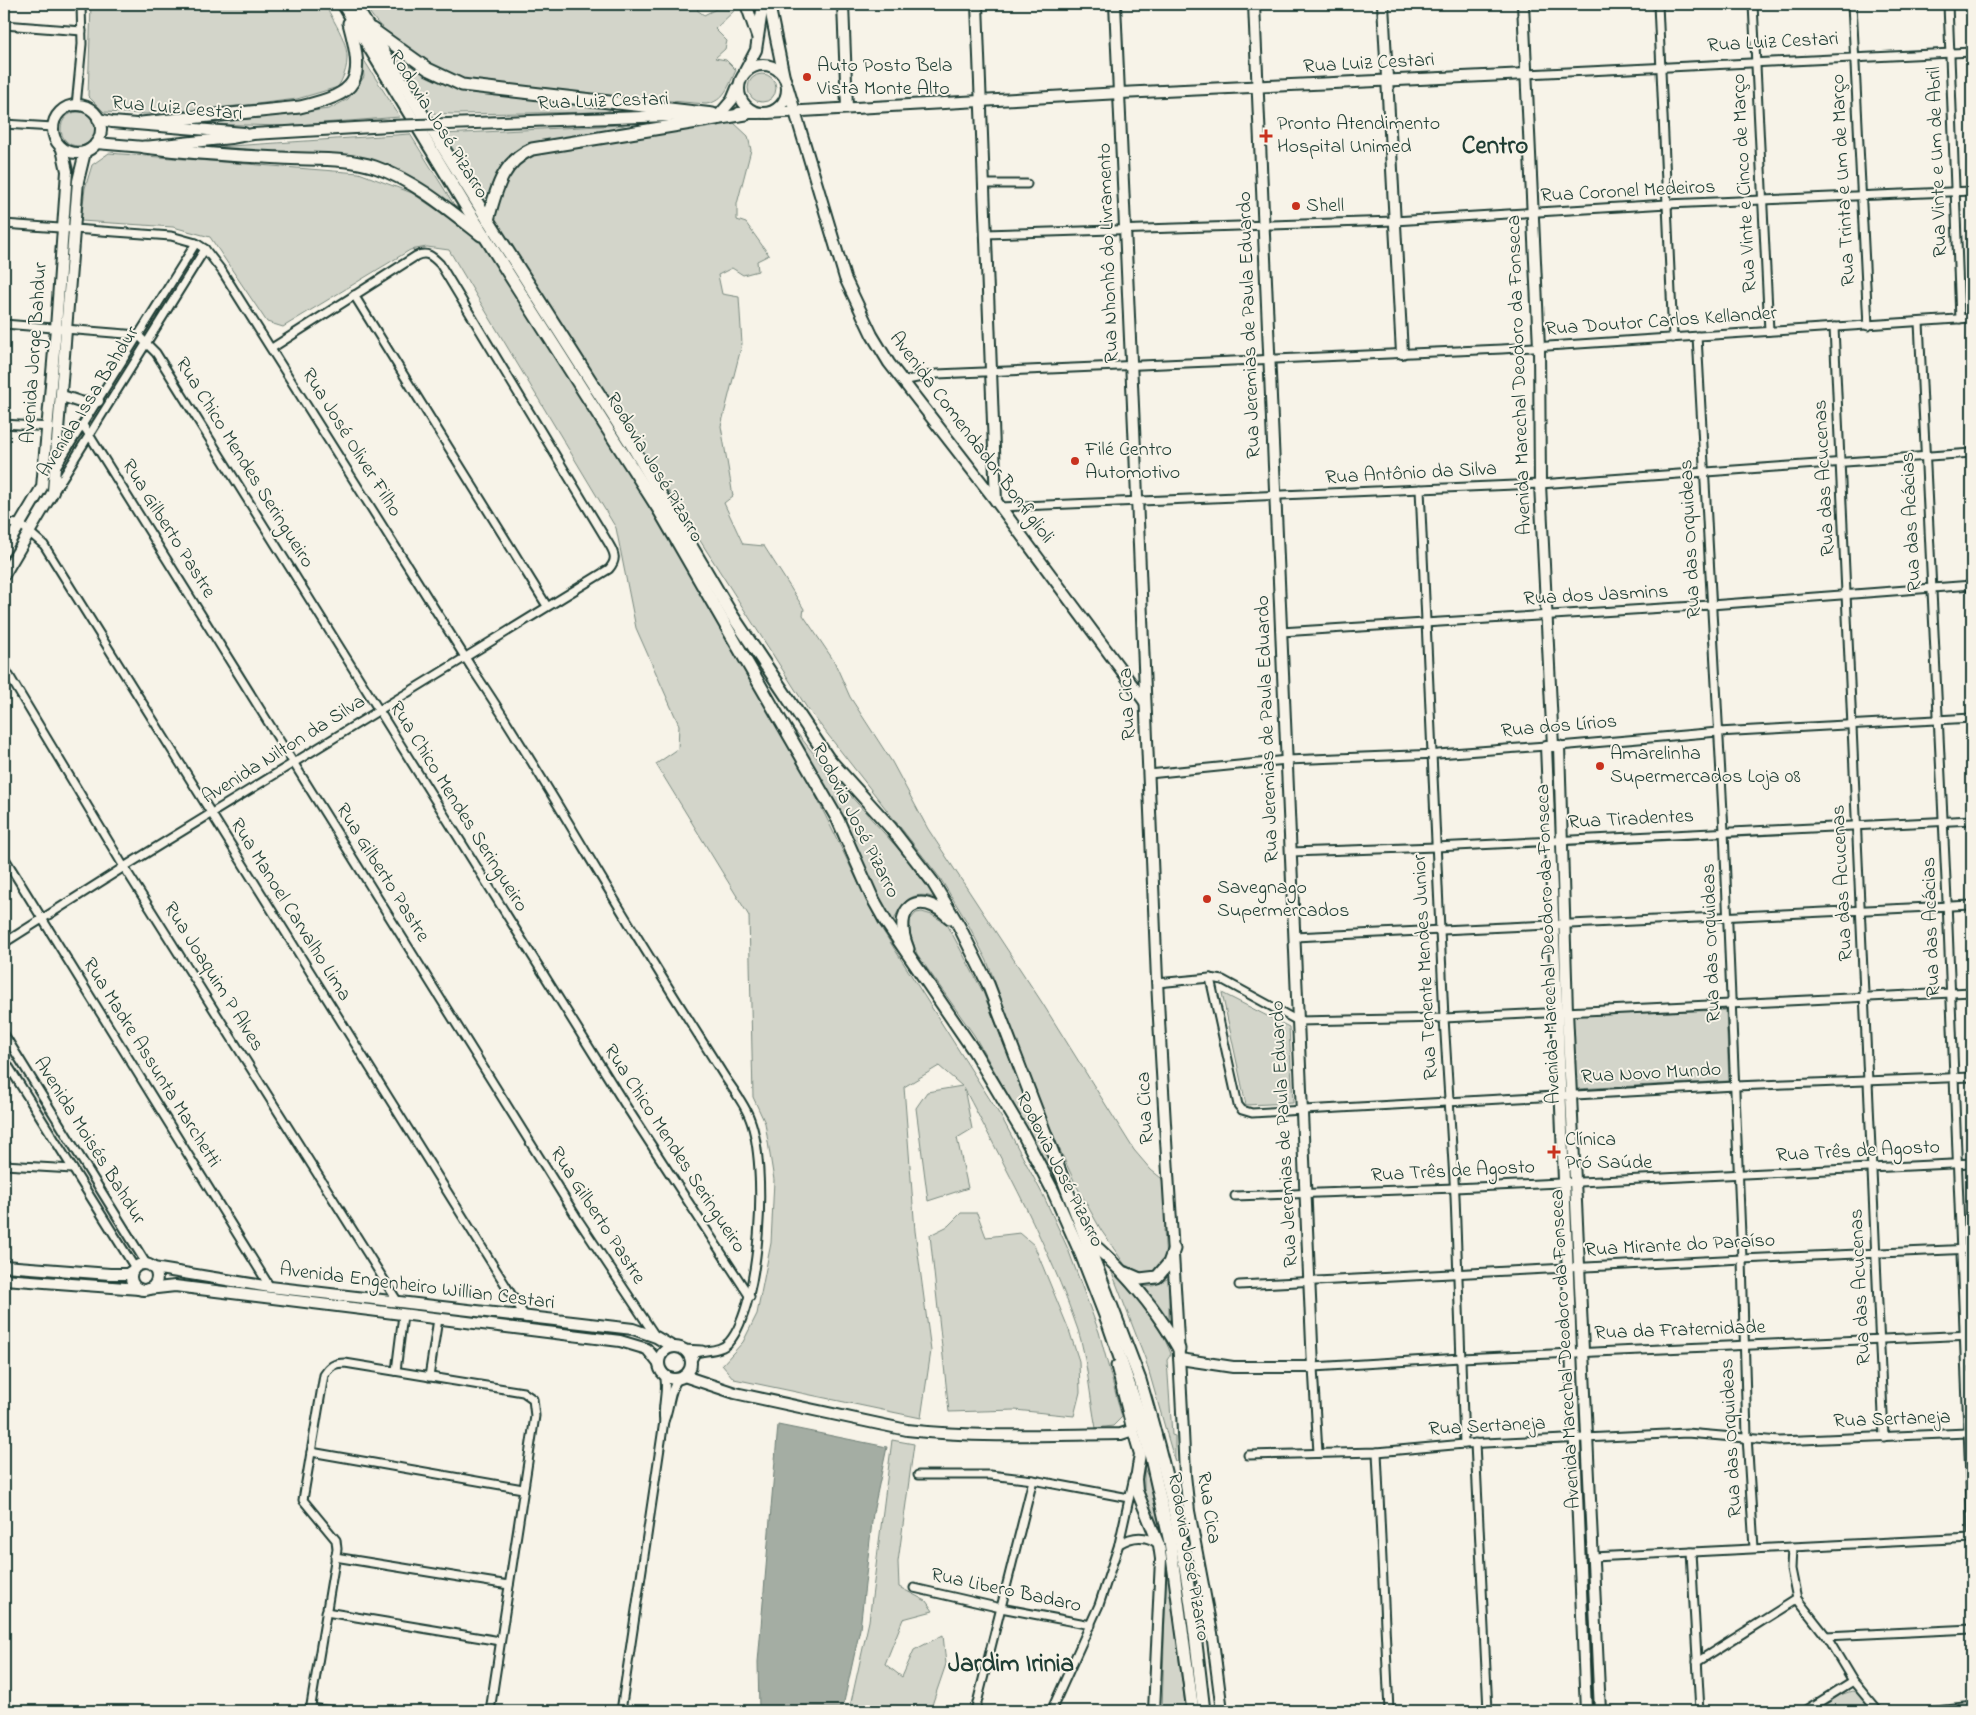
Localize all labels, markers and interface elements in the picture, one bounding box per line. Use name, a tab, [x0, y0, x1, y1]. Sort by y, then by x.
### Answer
street label: Rua Luiz Cestari	[1707, 25, 1839, 61]
street label: Rodovia José Pizarro	[381, 45, 495, 205]
street label: Rua Luiz Cestari	[1303, 46, 1435, 82]
place label: Auto Posto Bela Vista Monte Alto	[816, 52, 952, 104]
street label: Rua Vinte e Um de Abril	[1920, 66, 1956, 258]
marker: Auto Posto Bela Vista Monte Alto	[801, 71, 813, 83]
street label: Rua Vinte e Cinco de Março	[1725, 73, 1765, 293]
street label: Rua Trinta e Um de Março	[1824, 73, 1864, 287]
street label: Rua Luiz Cestari	[537, 85, 669, 119]
street label: Rua Luiz Cestari	[110, 89, 244, 129]
place label: Pronto Atendimento Hospital Unimed	[1277, 110, 1440, 162]
marker: Pronto Atendimento Hospital Unimed	[1259, 129, 1273, 143]
district label: Centro	[1462, 129, 1528, 165]
street label: Rua Nhonhô do Livramento	[1091, 142, 1127, 364]
street label: Rua Coronel Medeiros	[1540, 173, 1716, 211]
street label: Rua Jeremias de Paula Eduardo	[1231, 191, 1269, 459]
place label: Shell	[1306, 192, 1344, 221]
marker: Shell	[1290, 200, 1302, 212]
street label: Avenida Marechal Deodoro da Fonseca	[1500, 214, 1540, 536]
street label: Avenida Jorge Bahdur	[14, 260, 57, 445]
street label: Rua Doutor Carlos Kellander	[1544, 299, 1779, 345]
street label: Avenida Issa Bahdur	[31, 320, 148, 483]
street label: Avenida Comendador Bonfiglioli	[881, 326, 1061, 551]
street label: Rua Chico Mendes Seringueiro	[166, 352, 321, 575]
street label: Rua José Oliver Filho	[293, 363, 409, 523]
street label: Rodovia José Pizarro	[598, 387, 710, 549]
street label: Rua das Acucenas	[1806, 399, 1844, 557]
place label: Filé Centro Automotivo	[1084, 436, 1180, 488]
street label: Rua das Acácias	[1894, 451, 1930, 593]
street label: Rua Gilberto Pastre	[114, 454, 222, 604]
marker: Filé Centro Automotivo	[1069, 455, 1081, 467]
street label: Rua Antônio da Silva	[1324, 455, 1498, 493]
street label: Rua das Orquideas	[1672, 459, 1710, 619]
street label: Rua dos Jasmins	[1523, 578, 1669, 614]
street label: Rua Jeremias de Paula Eduardo	[1249, 595, 1287, 863]
street label: Rua Cica	[1112, 667, 1144, 741]
street label: Avenida Nilton da Silva	[197, 688, 371, 812]
street label: Rua Chico Mendes Seringueiro	[380, 696, 535, 919]
street label: Rua dos Lírios	[1500, 707, 1618, 747]
street label: Rodovia José Pizarro	[803, 738, 907, 904]
place label: Amarelinha Supermercados Loja 08	[1610, 740, 1801, 792]
marker: Amarelinha Supermercados Loja 08	[1594, 760, 1606, 772]
street label: Avenida Marechal Deodoro da Fonseca	[1529, 783, 1569, 1105]
street label: Rua Gilberto Pastre	[328, 798, 436, 948]
street label: Rua Tiradentes	[1567, 802, 1695, 838]
street label: Rua das Acucenas	[1824, 804, 1862, 962]
street label: Rua Manoel Carvalho Lima	[222, 813, 358, 1007]
street label: Rua Tenente Mendes Junior	[1406, 853, 1446, 1080]
street label: Rua das Acácias	[1915, 856, 1949, 998]
street label: Rua das Orquideas	[1695, 863, 1729, 1023]
place label: Savegnago Supermercados	[1217, 874, 1349, 926]
marker: Savegnago Supermercados	[1201, 893, 1213, 905]
street label: Rua Joaquim P Alves	[155, 897, 271, 1057]
street label: Rua Madre Assunta Marchetti	[74, 952, 228, 1174]
street label: Rua Jeremias de Paula Eduardo	[1264, 1000, 1306, 1268]
street label: Rua Chico Mendes Seringueiro	[595, 1039, 753, 1260]
street label: Avenida Moisés Bahdur	[26, 1051, 153, 1231]
street label: Rua Novo Mundo	[1580, 1056, 1722, 1092]
street label: Rua Cica	[1130, 1071, 1162, 1145]
street label: Rodovia José Pizarro	[1007, 1087, 1111, 1253]
place label: Clínica Pró Saúde	[1565, 1126, 1652, 1178]
street label: Rua Três de Agosto	[1775, 1133, 1941, 1172]
street label: Rua Gilberto Pastre	[542, 1142, 652, 1291]
marker: Clínica Pró Saúde	[1547, 1145, 1561, 1159]
street label: Rua Três de Agosto	[1370, 1153, 1536, 1192]
street label: Avenida Marechal Deodoro da Fonseca	[1543, 1188, 1589, 1510]
street label: Rua das Acucenas	[1842, 1208, 1880, 1366]
street label: Rua Mirante do Paraíso	[1584, 1227, 1776, 1265]
street label: Avenida Engenheiro Willian Cestari	[278, 1256, 556, 1319]
street label: Rua da Fraternidade	[1594, 1314, 1766, 1348]
street label: Rua das Orquideas	[1713, 1358, 1751, 1518]
street label: Rua Sertaneja	[1833, 1403, 1951, 1437]
street label: Rua Sertaneja	[1428, 1409, 1546, 1445]
street label: Rua Cica	[1188, 1470, 1228, 1546]
street label: Rodovia José Pizarro	[1159, 1471, 1217, 1643]
street label: Rua Libero Badaro	[928, 1561, 1084, 1621]
district label: Jardim Irinia	[948, 1647, 1074, 1683]

